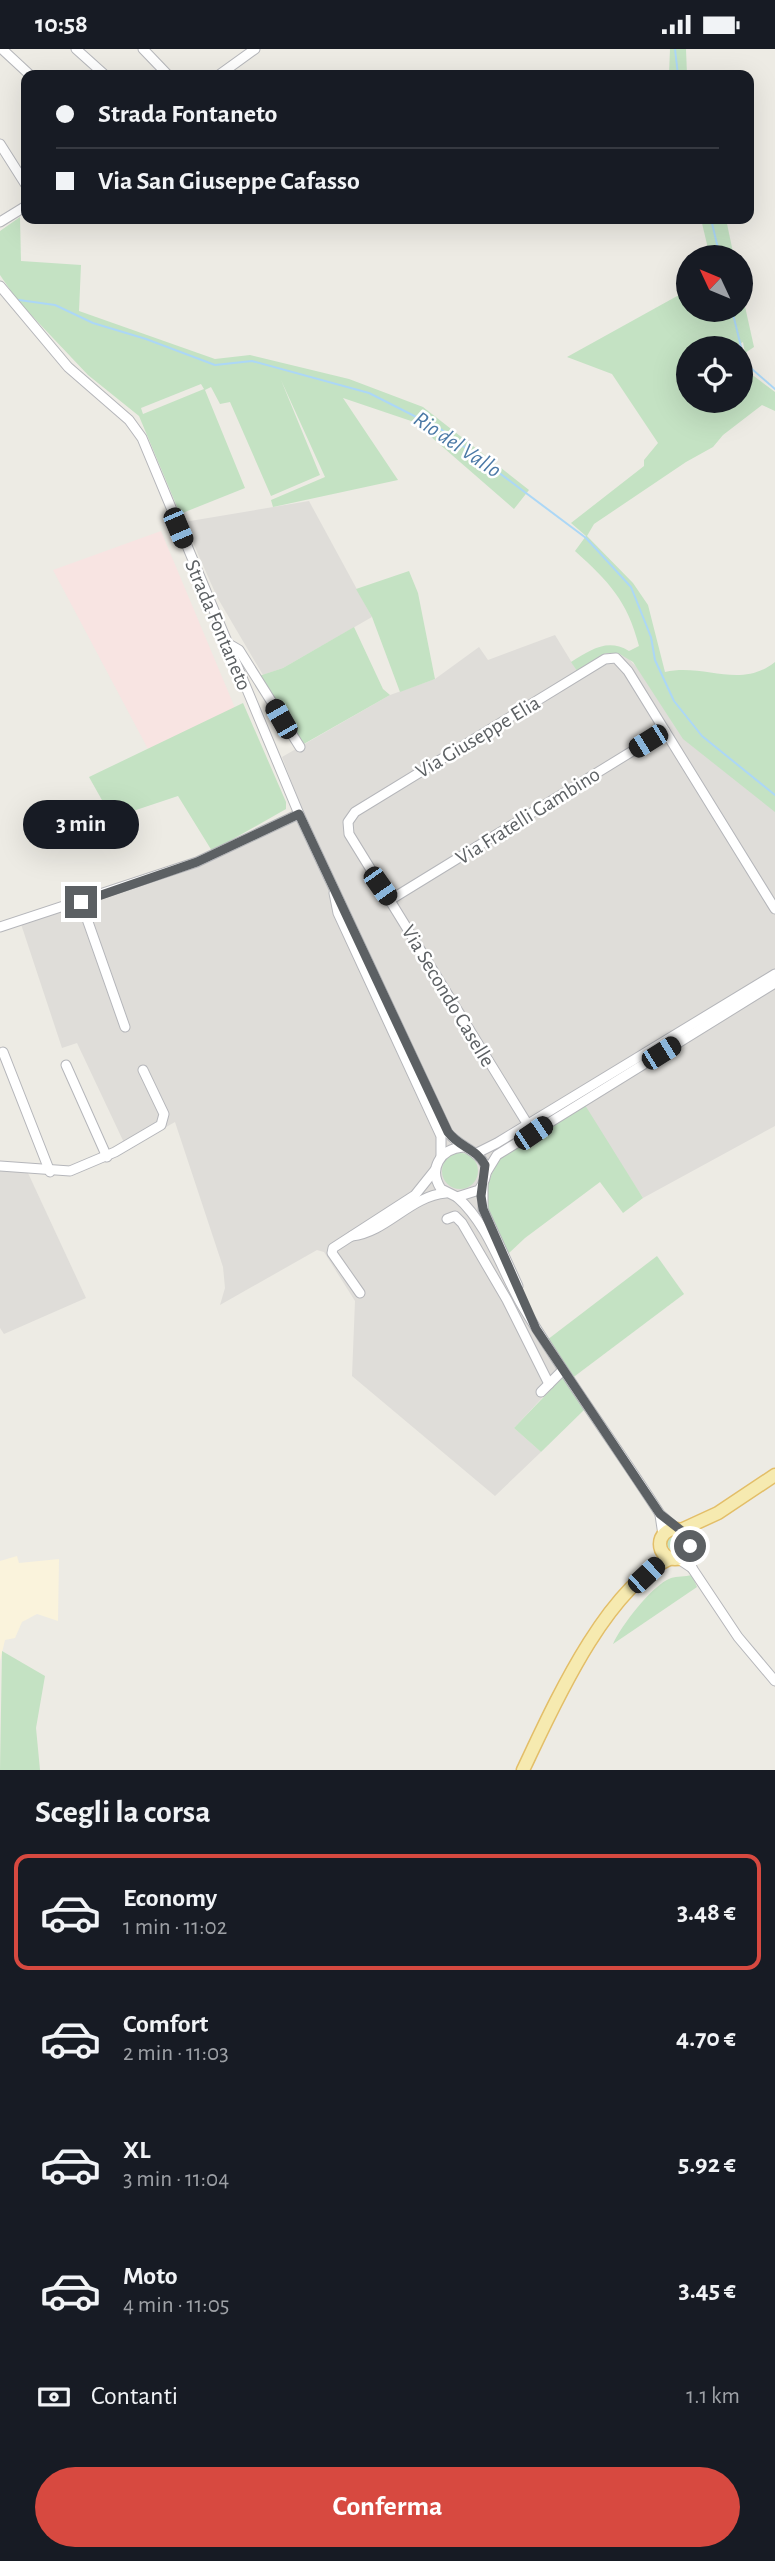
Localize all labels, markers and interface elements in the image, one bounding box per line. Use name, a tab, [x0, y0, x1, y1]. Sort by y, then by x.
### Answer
text: 10:58	[35, 11, 88, 37]
text: Strada Fontaneto	[98, 101, 277, 127]
text: Via San Giuseppe Cafasso	[98, 168, 360, 194]
north arrow	[676, 245, 752, 322]
map controls	[676, 245, 753, 413]
button: locate	[676, 336, 753, 413]
water label: Rio del Vallo	[409, 408, 505, 482]
car	[161, 505, 196, 551]
street label: Strada Fontaneto	[181, 557, 255, 693]
street label: Via Giuseppe Elia	[412, 692, 544, 782]
car	[262, 696, 301, 742]
car	[625, 721, 672, 761]
street label: Via Fratelli Gambino	[452, 763, 604, 869]
callout: 3 min	[23, 801, 139, 849]
text: 3 min	[56, 813, 106, 836]
car	[360, 863, 401, 909]
route end	[65, 886, 97, 918]
street label: Via Secondo Caselle	[398, 922, 498, 1070]
car	[638, 1033, 685, 1073]
car	[510, 1113, 557, 1153]
route start	[674, 1530, 706, 1562]
car	[624, 1553, 669, 1597]
text: Scegli la corsa	[35, 1796, 211, 1828]
icon: car	[39, 1881, 102, 1944]
text: Economy	[123, 1885, 217, 1911]
text: 3.48 €	[677, 1899, 736, 1925]
text: 1 min · 11:02	[123, 1916, 227, 1939]
icon: car	[39, 2007, 102, 2070]
text: Comfort	[123, 2011, 208, 2037]
text: 4.70 €	[676, 2025, 736, 2051]
text: 2 min · 11:03	[123, 2042, 229, 2065]
icon: car	[39, 2133, 102, 2196]
text: XL	[123, 2137, 150, 2163]
text: 5.92 €	[678, 2151, 736, 2177]
text: 3 min · 11:04	[123, 2168, 229, 2191]
icon: car	[39, 2259, 102, 2322]
text: Moto	[123, 2263, 178, 2289]
text: 3.45 €	[678, 2277, 736, 2303]
text: 4 min · 11:05	[123, 2294, 229, 2317]
icon: cash	[35, 2378, 73, 2416]
text: Contanti	[91, 2383, 178, 2409]
text: 1.1 km	[686, 2385, 740, 2408]
button: Conferma	[35, 2467, 740, 2547]

